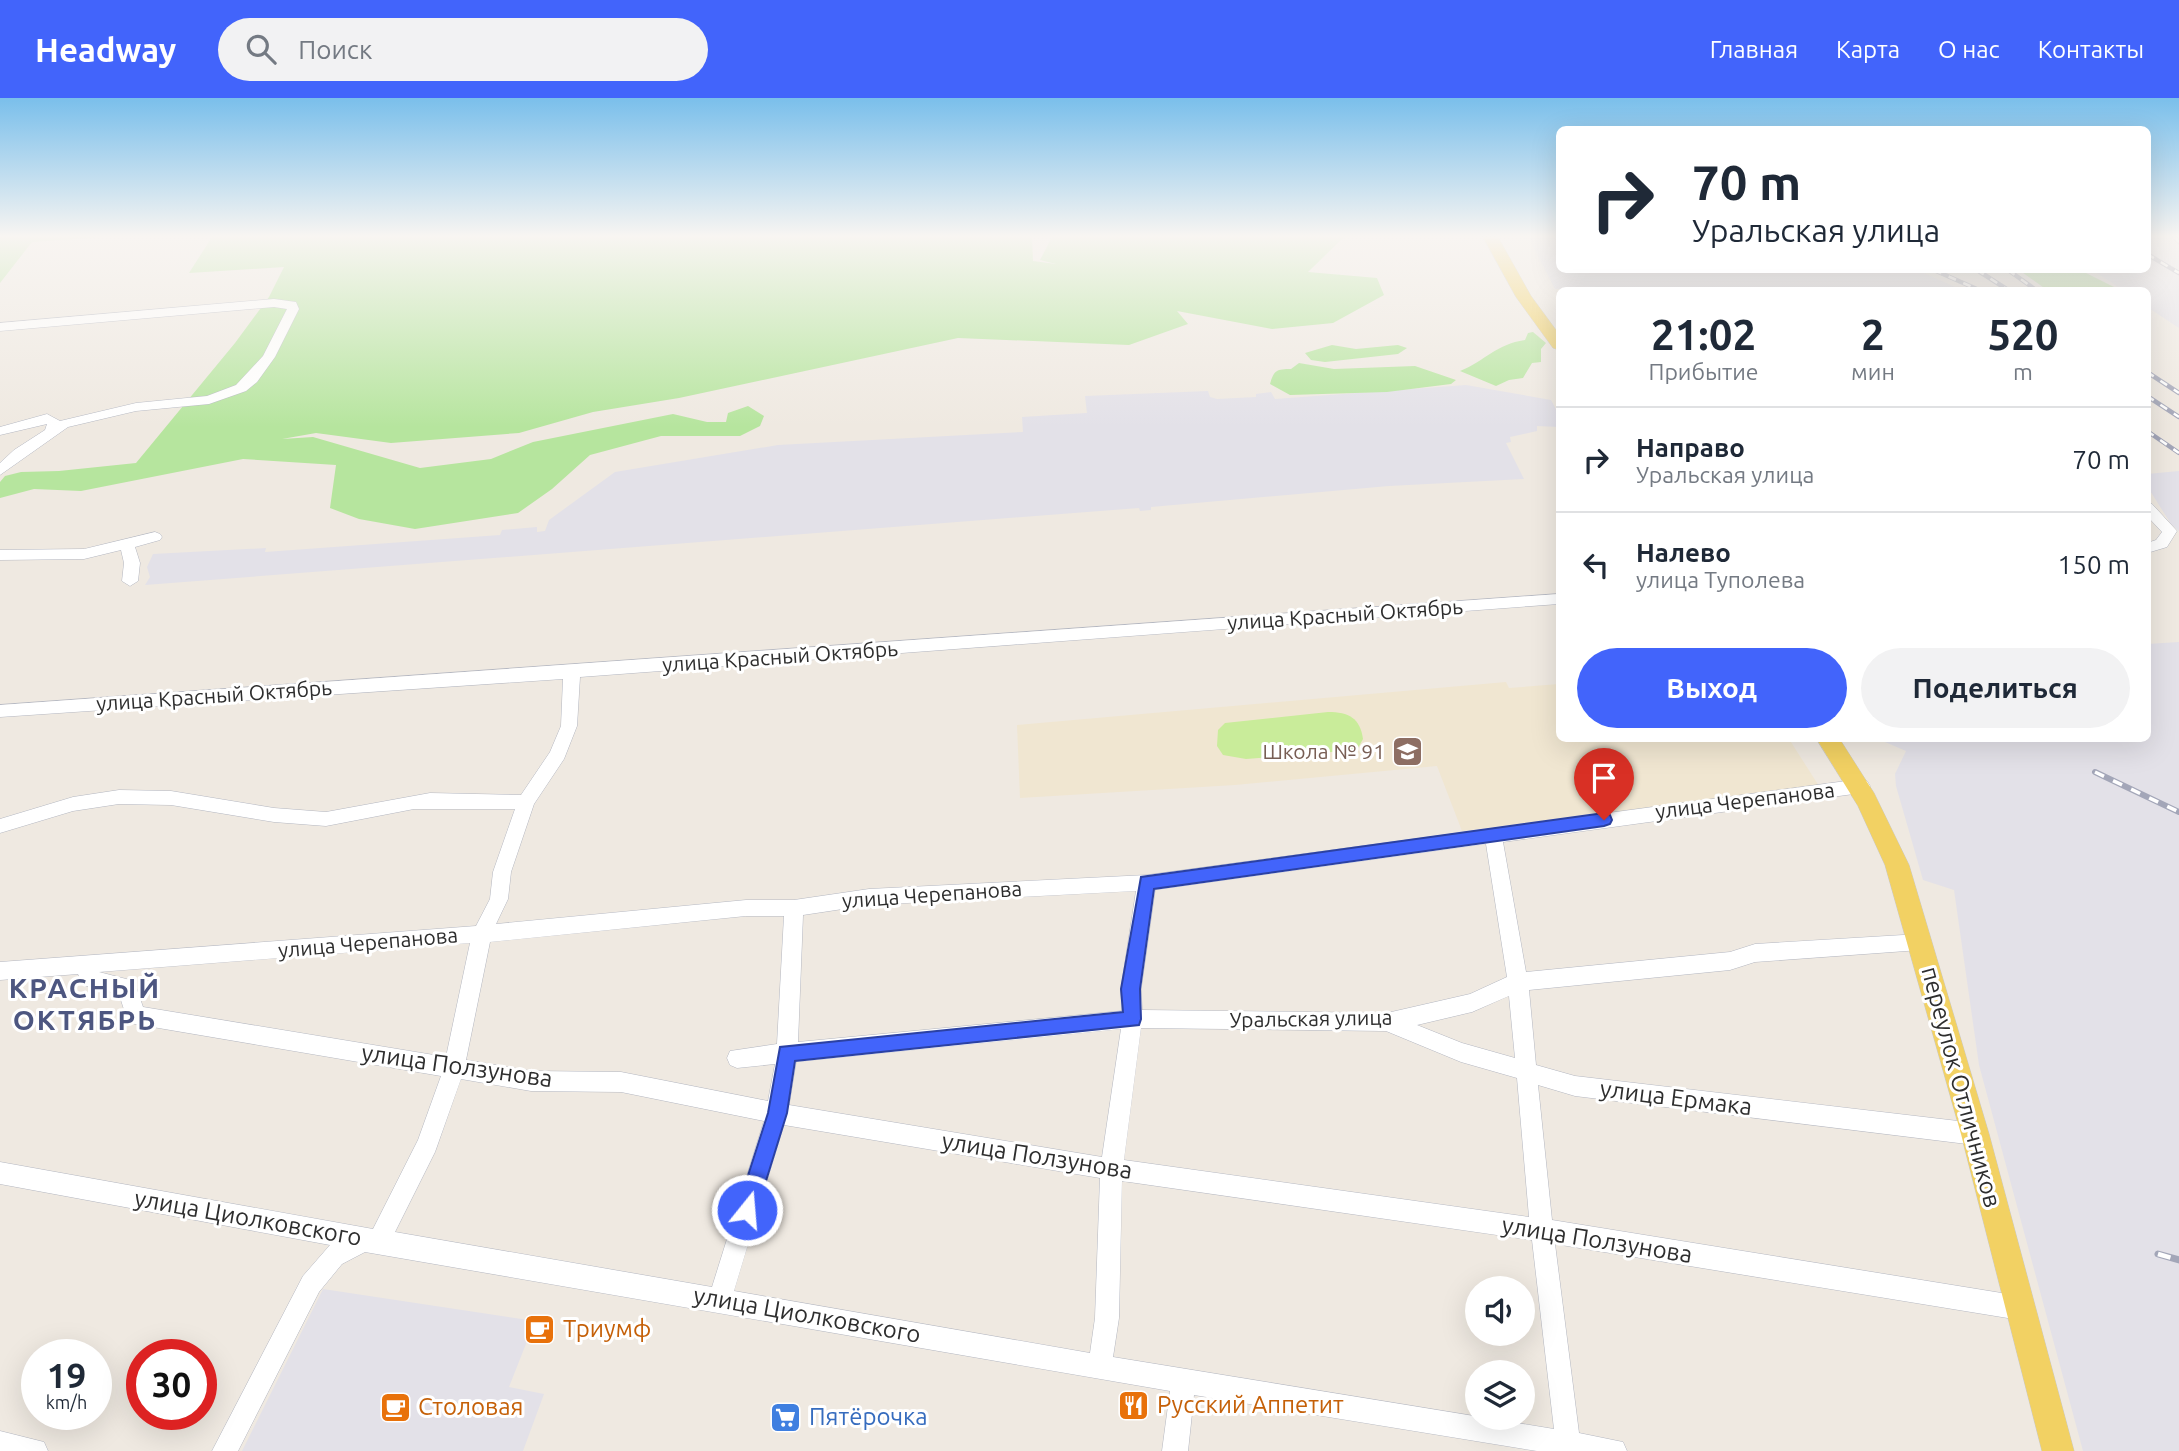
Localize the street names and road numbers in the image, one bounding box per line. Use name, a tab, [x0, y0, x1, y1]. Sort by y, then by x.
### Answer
street label: улица Красный Октябрь	[1226, 594, 1464, 634]
street label: улица Красный Октябрь	[661, 636, 899, 676]
street label: улица Красный Октябрь	[95, 675, 333, 715]
street label: улица Черепанова	[1654, 777, 1836, 823]
street label: улица Черепанова	[841, 876, 1023, 912]
street label: улица Черепанова	[277, 922, 459, 962]
street label: переулок Отличников	[1916, 963, 2007, 1210]
street label: Уральская улица	[1229, 1005, 1393, 1031]
street label: улица Ползунова	[360, 1039, 554, 1092]
street label: улица Ермака	[1598, 1075, 1754, 1120]
street label: улица Ползунова	[940, 1127, 1134, 1184]
street label: улица Циолковского	[132, 1184, 364, 1251]
street label: улица Ползунова	[1500, 1211, 1694, 1268]
street label: улица Циолковского	[691, 1281, 923, 1348]

